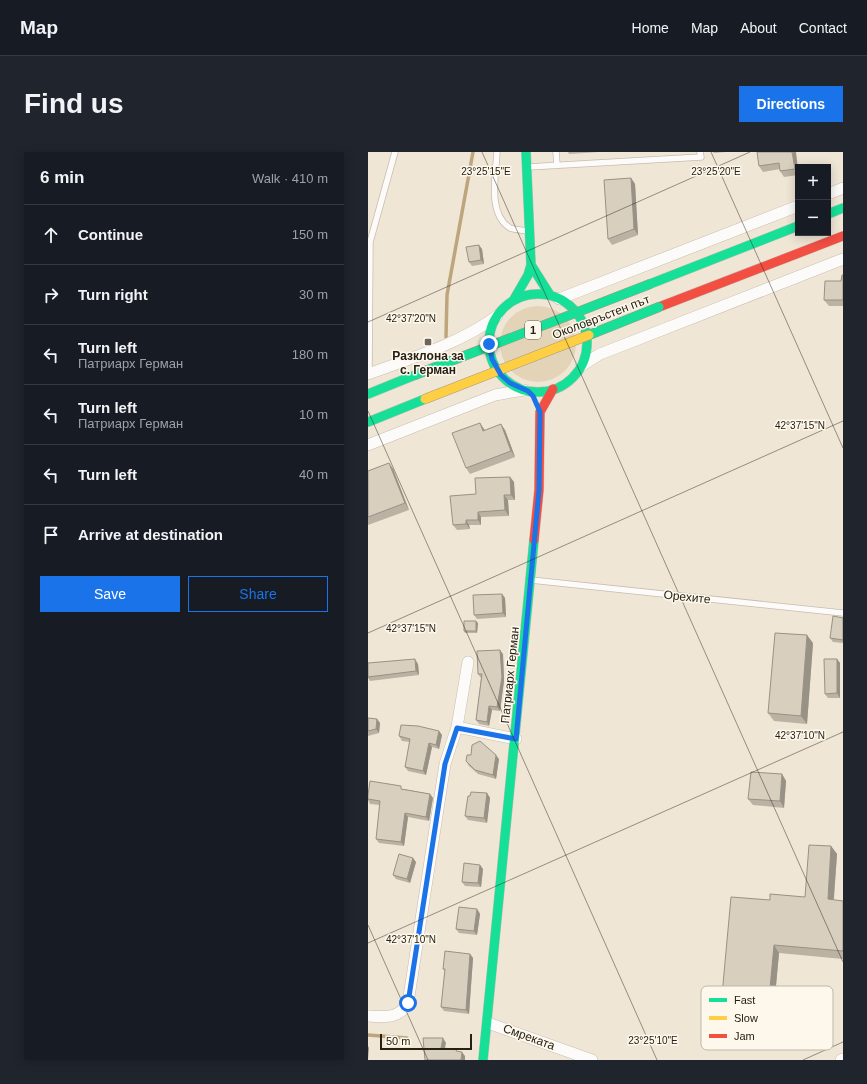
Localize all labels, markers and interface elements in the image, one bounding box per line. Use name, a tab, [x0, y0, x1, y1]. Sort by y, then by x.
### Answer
text: Map	[20, 17, 58, 38]
text: Home	[632, 20, 669, 36]
text: Map	[691, 20, 718, 36]
text: About	[740, 20, 777, 36]
text: Contact	[799, 20, 847, 36]
button: Directions	[739, 86, 843, 122]
text: Find us	[24, 88, 124, 119]
map controls	[795, 164, 831, 236]
button: +	[795, 164, 831, 200]
text: 23°25'15"E	[461, 166, 511, 177]
text: 23°25'20"E	[691, 166, 741, 177]
text: 6 min	[40, 168, 84, 187]
text: Walk · 410 m	[252, 171, 328, 186]
button: −	[795, 200, 831, 236]
icon: ahead	[40, 224, 62, 246]
text: Continue	[78, 226, 143, 243]
text: 150 m	[292, 227, 328, 242]
icon: right	[40, 284, 62, 306]
text: Turn right	[78, 286, 148, 303]
text: 30 m	[299, 287, 328, 302]
street label: Околовръстен път	[550, 292, 652, 342]
text: 42°37'20"N	[386, 313, 436, 324]
road number: 1	[525, 321, 541, 339]
route end	[480, 335, 498, 353]
marker: Разклона за с. Герман	[423, 337, 433, 347]
text: Turn left	[78, 339, 137, 356]
icon: left	[40, 344, 62, 366]
text: 180 m	[292, 347, 328, 362]
place label: Разклона за с. Герман	[392, 349, 464, 377]
text: Патриарх Герман	[78, 356, 183, 371]
text: Turn left	[78, 399, 137, 416]
icon: left	[40, 404, 62, 426]
text: 10 m	[299, 407, 328, 422]
text: Патриарх Герман	[78, 416, 183, 431]
text: 42°37'15"N	[775, 420, 825, 431]
icon: left	[40, 464, 62, 486]
text: Turn left	[78, 466, 137, 483]
text: 40 m	[299, 467, 328, 482]
icon: arrive	[40, 524, 62, 546]
text: Arrive at destination	[78, 526, 223, 543]
button: Save	[40, 576, 180, 612]
button: Share	[188, 576, 328, 612]
street label: Орехите	[663, 588, 712, 606]
text: 42°37'15"N	[386, 623, 436, 634]
street label: Патриарх Герман	[498, 626, 522, 724]
text: 42°37'10"N	[775, 730, 825, 741]
text: 42°37'10"N	[386, 934, 436, 945]
legend	[701, 986, 833, 1050]
route start	[399, 994, 417, 1012]
text: Fast	[734, 994, 755, 1006]
text: Slow	[734, 1012, 758, 1024]
street label: Смреката	[501, 1021, 557, 1053]
text: Jam	[734, 1030, 755, 1042]
scale bar	[380, 1032, 472, 1051]
text: 50 m	[386, 1035, 410, 1047]
text: 23°25'10"E	[628, 1035, 678, 1046]

